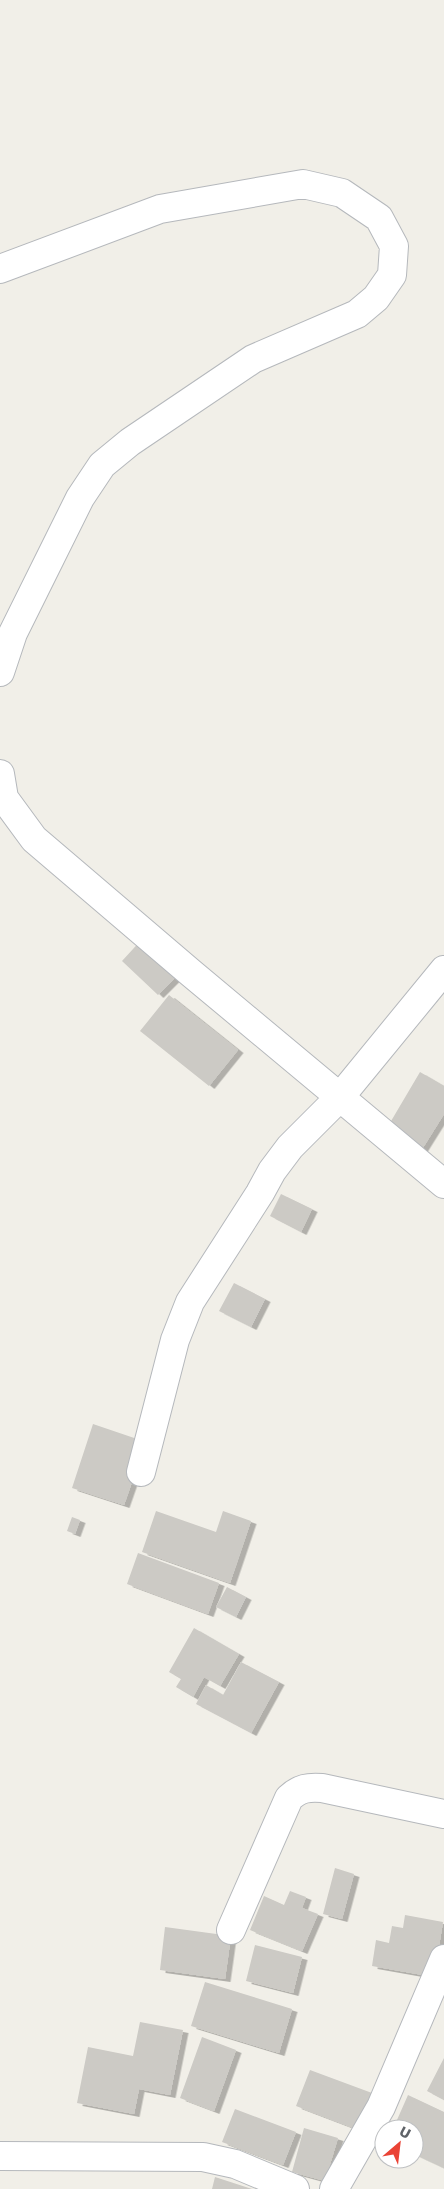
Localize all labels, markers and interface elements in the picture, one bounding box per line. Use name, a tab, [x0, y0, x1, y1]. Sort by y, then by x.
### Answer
north arrow	[374, 2119, 424, 2169]
text: U	[397, 2122, 414, 2142]

